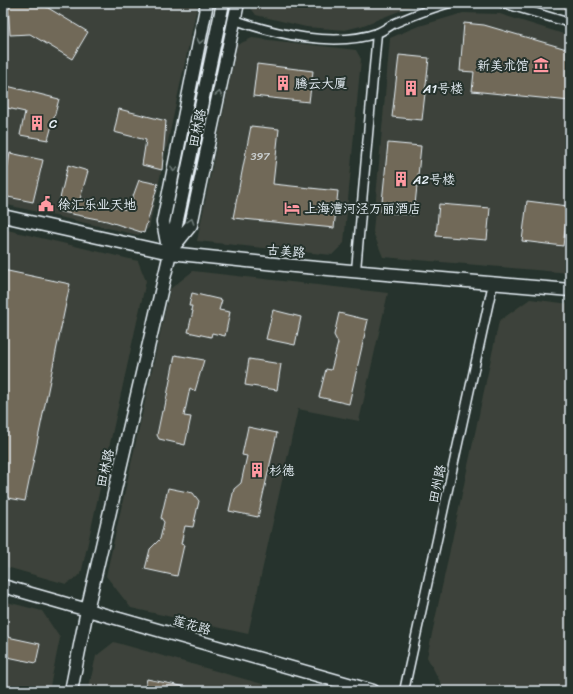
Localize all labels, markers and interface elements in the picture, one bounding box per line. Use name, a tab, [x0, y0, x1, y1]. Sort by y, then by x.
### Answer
one-way arrow	[196, 38, 204, 44]
place label: 新美术馆	[477, 54, 529, 77]
museum icon: 新美术馆	[532, 56, 550, 74]
place label: 腾云大厦	[295, 72, 347, 95]
building icon: 腾云大厦	[274, 74, 292, 92]
place label: A1号楼	[422, 77, 463, 100]
building icon: A1号楼	[402, 79, 420, 97]
one-way arrow	[215, 91, 223, 97]
street label: 田林路	[182, 107, 212, 149]
place label: C	[49, 112, 57, 135]
building icon: C	[28, 114, 46, 132]
house number: 397	[250, 147, 270, 166]
one-way arrow	[170, 165, 178, 172]
place label: A2号楼	[412, 168, 455, 191]
building icon: A2号楼	[392, 170, 410, 188]
place label: 徐汇乐业天地	[58, 193, 136, 216]
public building icon: 徐汇乐业天地	[37, 195, 55, 213]
place label: 上海漕河泾万丽酒店	[304, 197, 421, 220]
hotel icon: 上海漕河泾万丽酒店	[283, 199, 301, 217]
one-way arrow	[186, 217, 195, 224]
street label: 古美路	[266, 238, 306, 264]
street label: 田林路	[89, 446, 121, 490]
place label: 杉德	[269, 459, 295, 482]
building icon: 杉德	[248, 461, 266, 479]
street label: 田州路	[422, 463, 452, 505]
street label: 莲花路	[170, 609, 214, 641]

